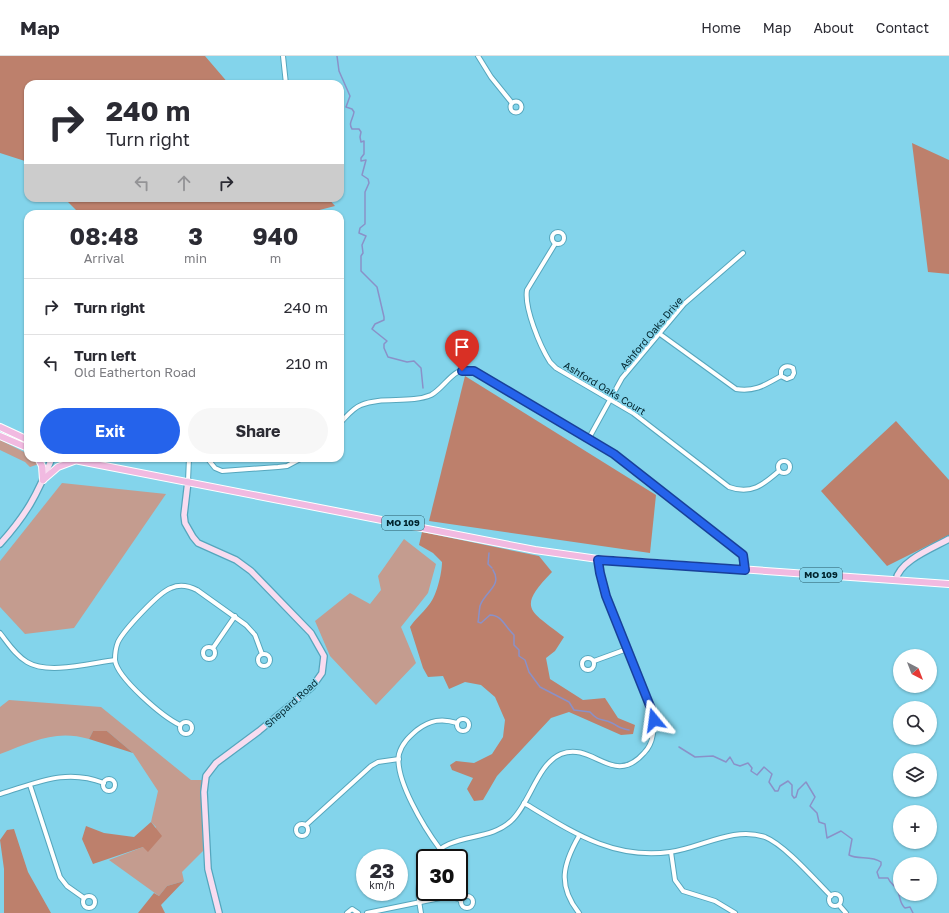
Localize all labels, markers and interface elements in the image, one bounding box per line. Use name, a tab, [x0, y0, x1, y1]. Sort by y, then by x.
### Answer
text: Map	[20, 16, 60, 39]
text: Home	[701, 19, 741, 36]
text: Map	[763, 19, 791, 36]
text: About	[813, 19, 854, 36]
text: Contact	[876, 19, 929, 36]
text: 240 m	[106, 94, 190, 127]
icon: right	[40, 96, 92, 148]
text: Turn right	[106, 128, 190, 150]
icon: left	[131, 172, 153, 194]
icon: ahead	[173, 172, 195, 194]
icon: right	[215, 172, 237, 194]
text: 08:48	[70, 221, 139, 250]
text: 3	[188, 221, 203, 250]
text: 940	[253, 221, 298, 250]
text: Arrival	[84, 250, 124, 266]
text: min	[184, 250, 207, 266]
text: m	[270, 250, 281, 266]
street label: Ashford Oaks Drive	[617, 294, 685, 372]
icon: right	[40, 296, 62, 318]
text: Turn right	[74, 298, 145, 316]
text: 240 m	[284, 298, 328, 316]
pin	[445, 330, 479, 371]
icon: arrive	[451, 336, 473, 358]
text: Turn left	[74, 346, 136, 364]
icon: left	[40, 352, 62, 374]
text: 210 m	[286, 354, 328, 372]
street label: Ashford Oaks Court	[562, 359, 648, 417]
text: Old Eatherton Road	[74, 364, 196, 380]
button: Exit	[40, 408, 180, 454]
button: Share	[188, 408, 328, 454]
road number: MO 109	[382, 516, 424, 530]
road number: MO 109	[800, 568, 842, 582]
north arrow	[893, 649, 937, 693]
map controls	[893, 649, 937, 901]
street label: Shepard Road	[262, 676, 320, 730]
position arrow	[633, 699, 675, 741]
button: search	[893, 701, 937, 745]
button: layers	[893, 753, 937, 797]
button: +	[893, 805, 937, 849]
speed limit sign: 30	[416, 849, 468, 901]
button: −	[893, 857, 937, 901]
text: 23	[370, 858, 394, 882]
text: km/h	[369, 879, 395, 891]

